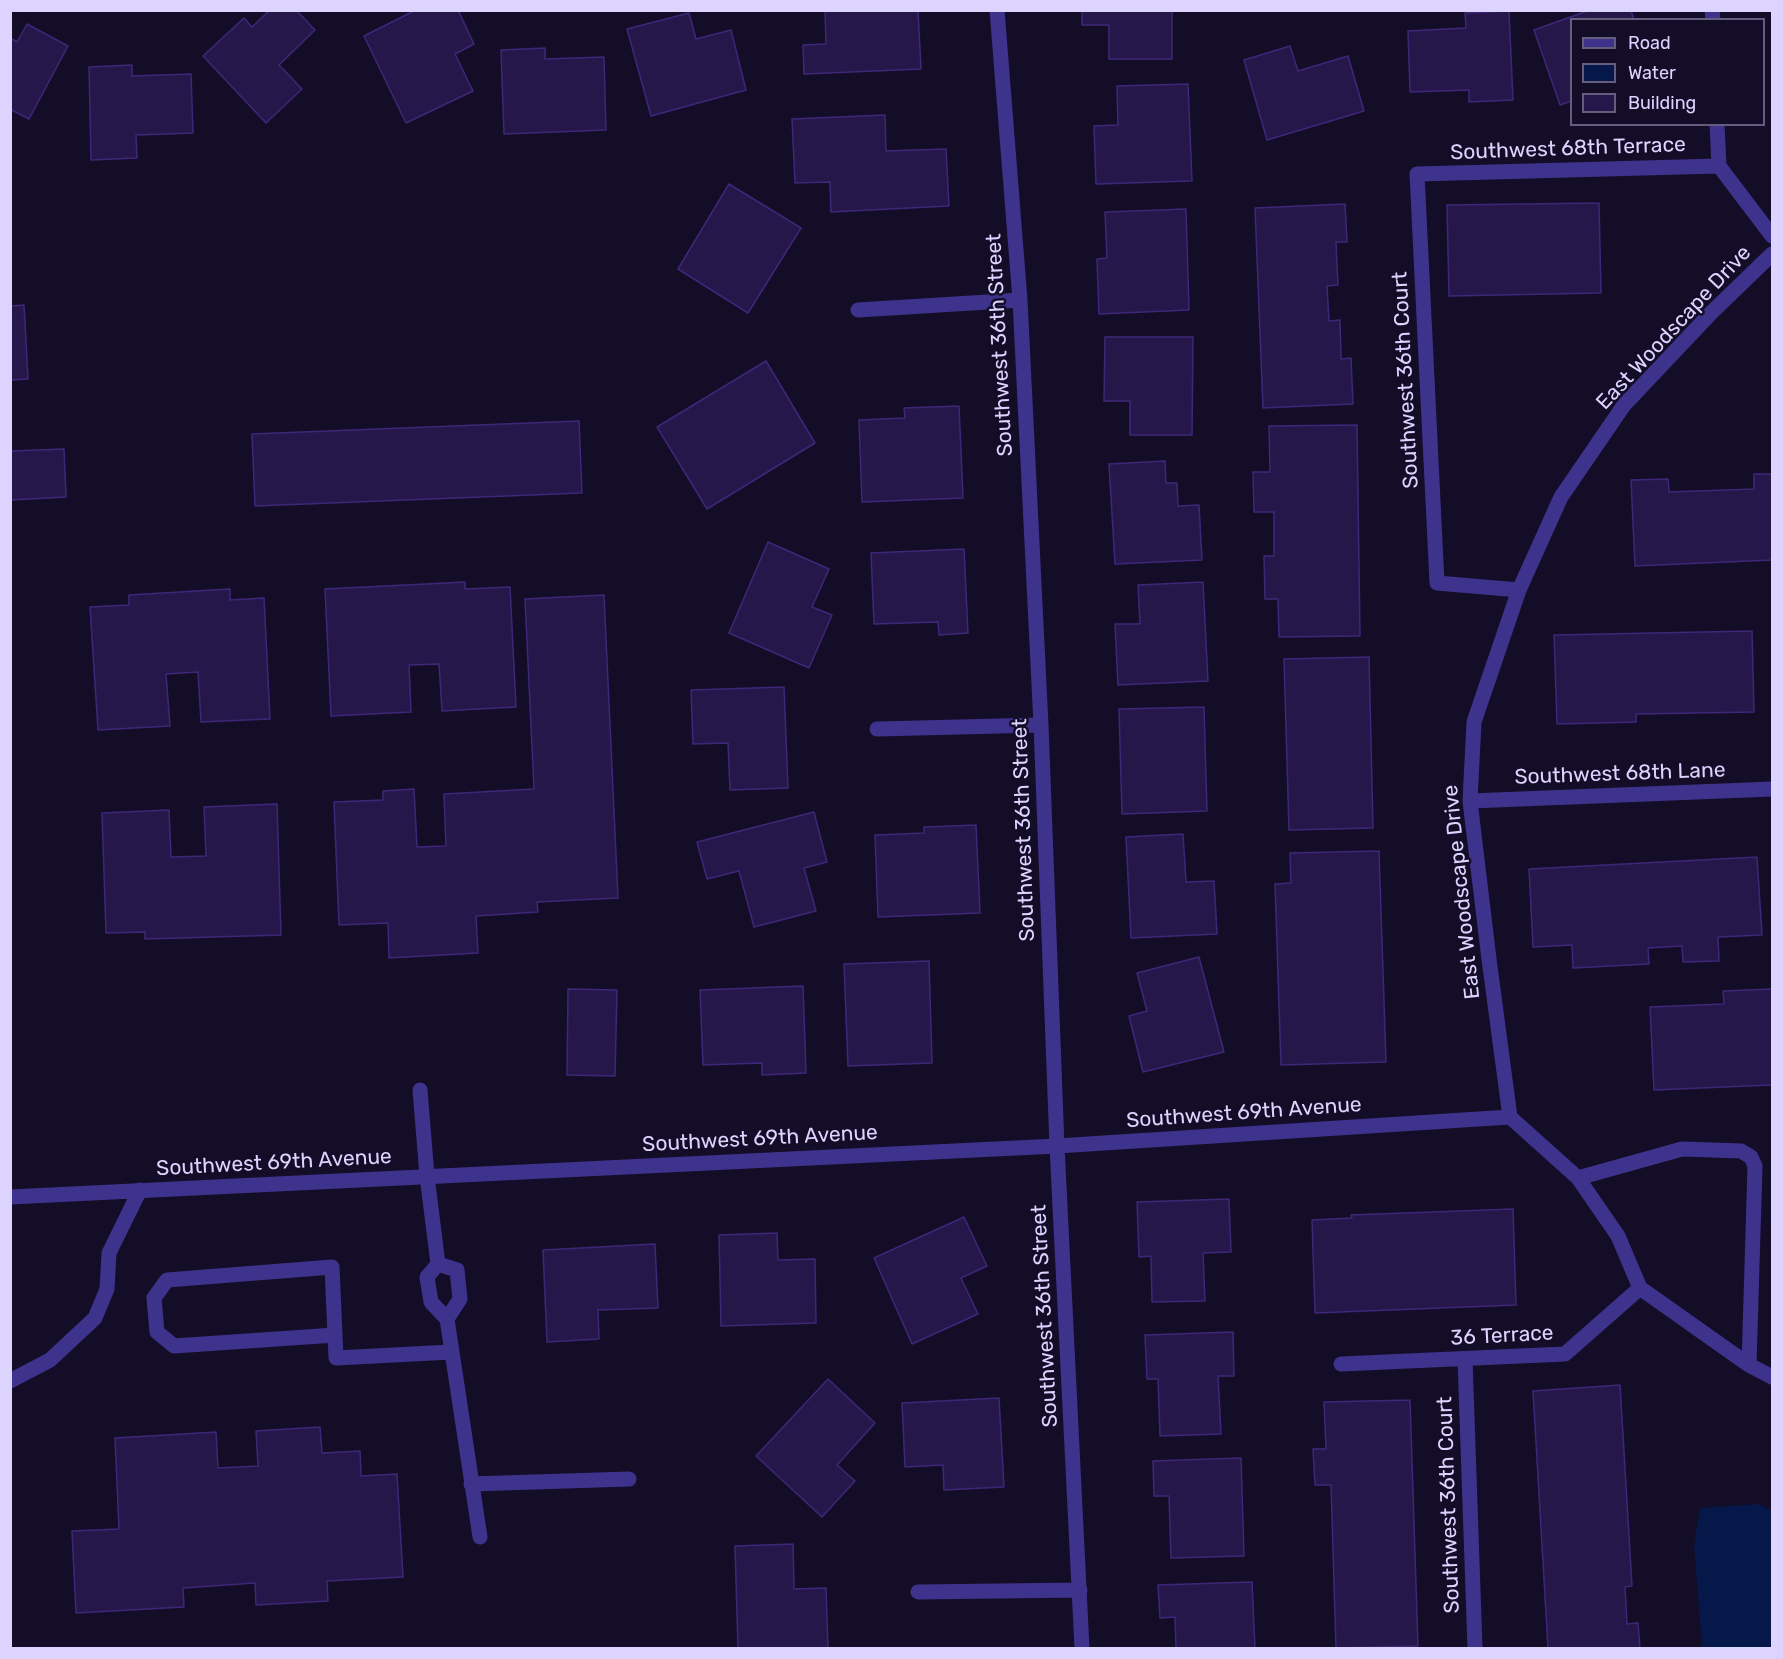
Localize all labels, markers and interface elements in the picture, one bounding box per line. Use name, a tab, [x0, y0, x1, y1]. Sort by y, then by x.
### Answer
legend	[1570, 18, 1765, 126]
text: Road	[1628, 32, 1671, 54]
text: Water	[1628, 62, 1676, 84]
text: Building	[1628, 92, 1696, 114]
street label: Southwest 68th Terrace	[1450, 132, 1686, 166]
street label: Southwest 36th Street	[982, 233, 1018, 457]
street label: East Woodscape Drive	[1591, 241, 1757, 415]
street label: Southwest 36th Court	[1388, 271, 1424, 489]
street label: Southwest 36th Street	[1008, 718, 1040, 942]
street label: Southwest 68th Lane	[1514, 758, 1726, 790]
street label: East Woodscape Drive	[1438, 784, 1486, 1000]
street label: Southwest 69th Avenue	[1126, 1092, 1362, 1134]
street label: Southwest 69th Avenue	[642, 1120, 878, 1158]
street label: Southwest 69th Avenue	[156, 1144, 392, 1182]
street label: Southwest 36th Street	[1027, 1204, 1063, 1428]
street label: 36 Terrace	[1450, 1321, 1554, 1351]
street label: Southwest 36th Court	[1433, 1396, 1465, 1614]

